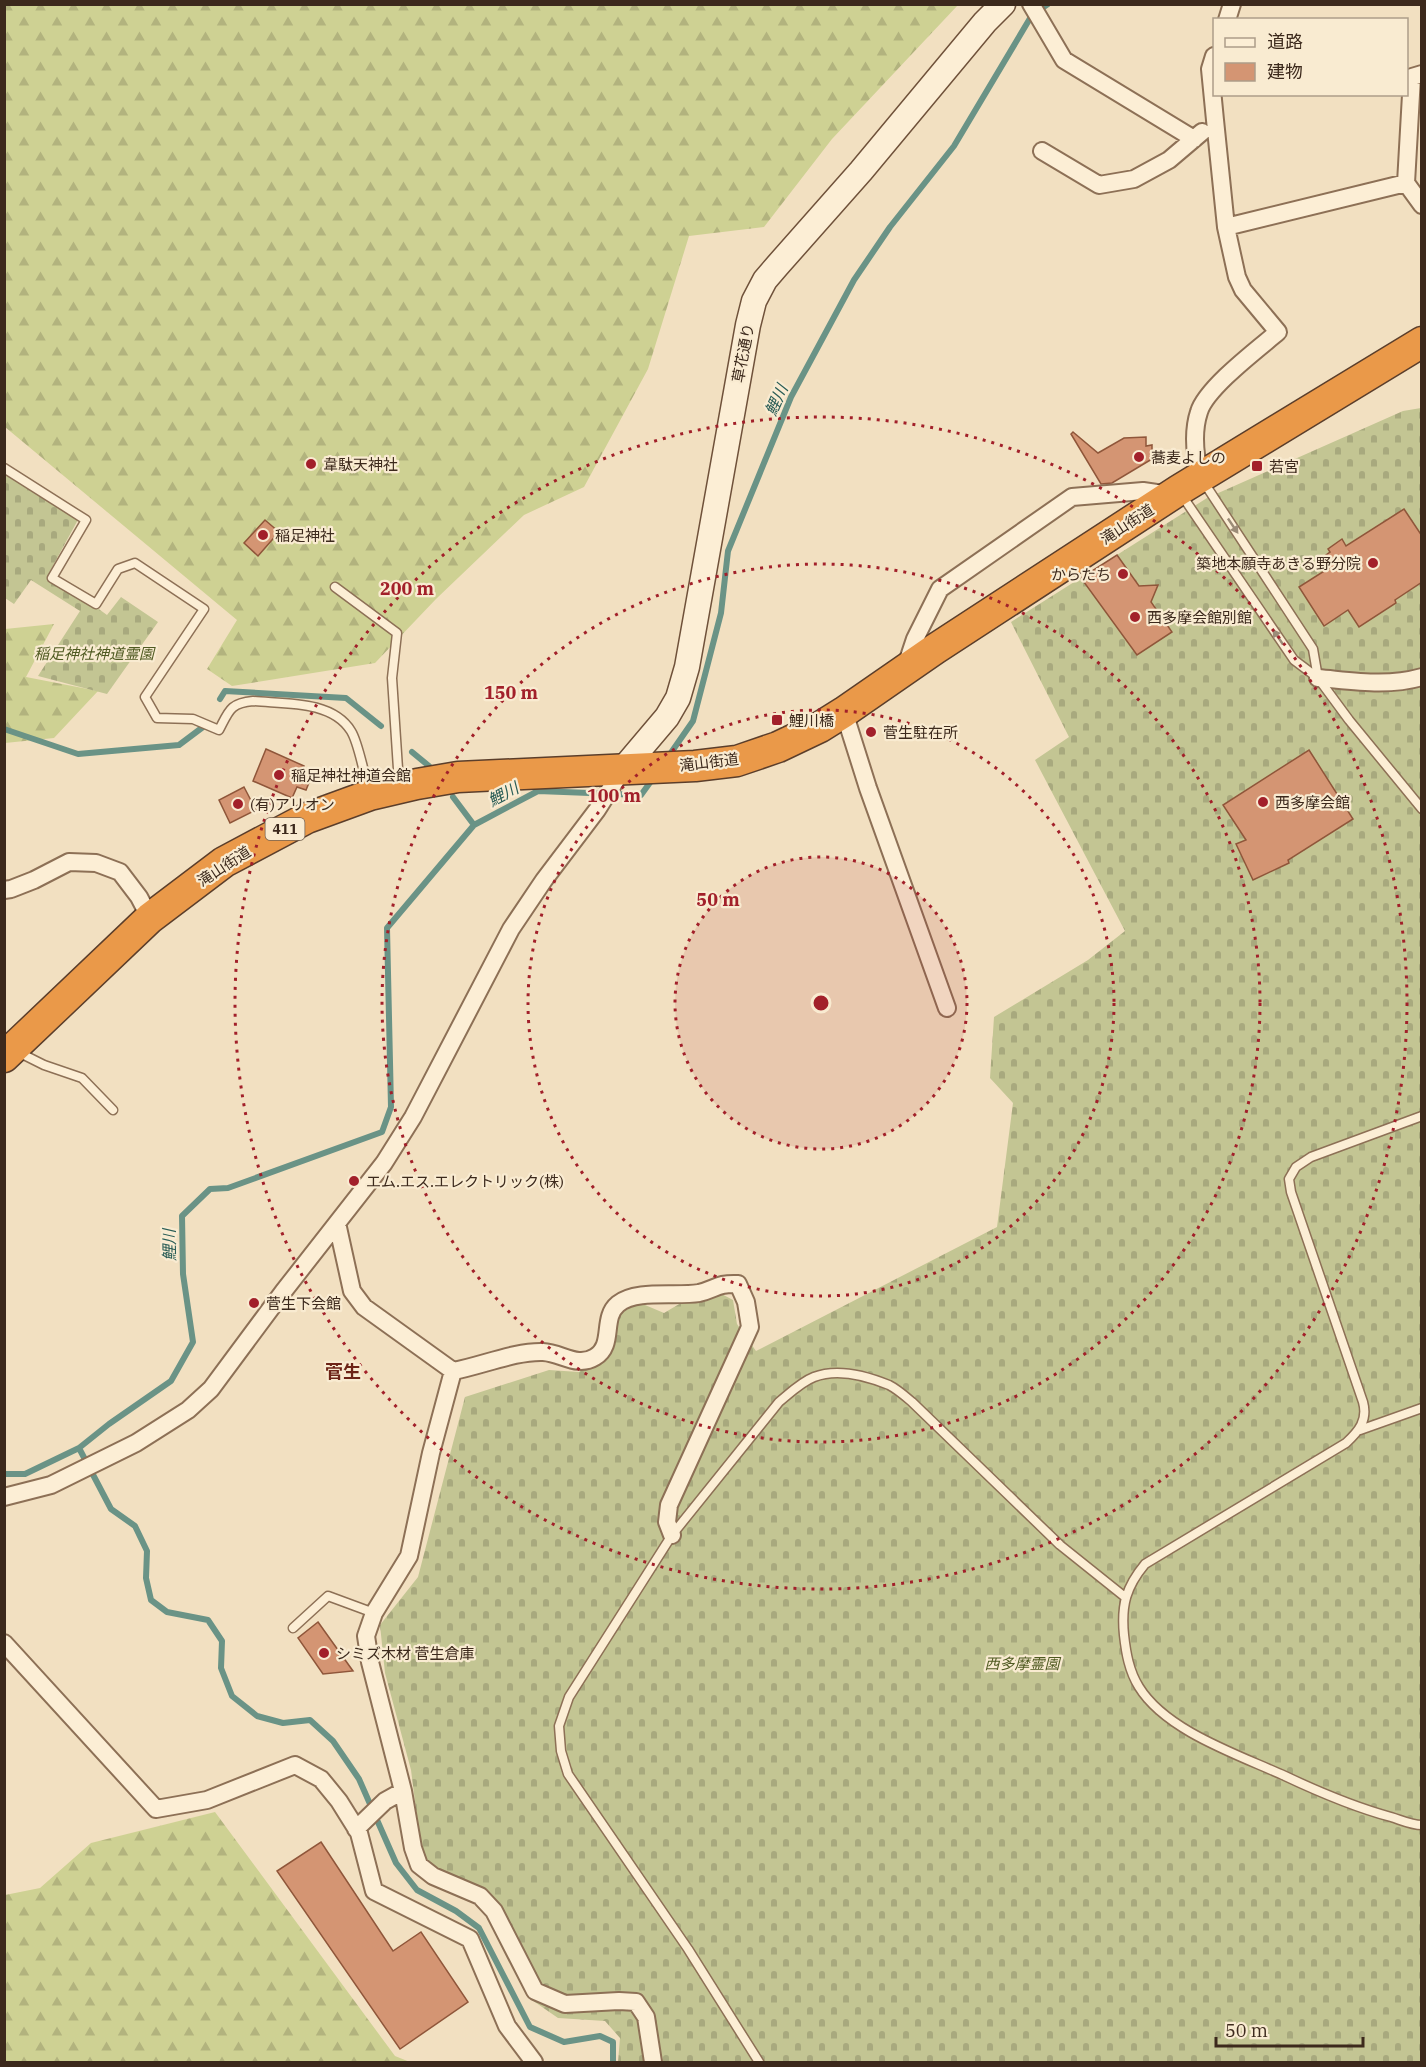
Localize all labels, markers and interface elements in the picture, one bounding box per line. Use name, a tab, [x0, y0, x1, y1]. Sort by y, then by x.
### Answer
legend	[1213, 18, 1408, 96]
text: 道路	[1267, 30, 1303, 53]
text: 建物	[1267, 60, 1303, 83]
street label: 草花通り	[728, 322, 758, 384]
water label: 鯉川	[760, 379, 792, 419]
place label: 蕎麦よしの	[1151, 448, 1226, 467]
marker: 蕎麦よしの	[1132, 450, 1146, 464]
place label: 韋駄天神社	[323, 455, 398, 474]
marker: 韋駄天神社	[304, 457, 318, 471]
place label: 若宮	[1269, 457, 1299, 476]
marker: 若宮	[1250, 459, 1264, 473]
street label: 滝山街道	[1097, 500, 1157, 548]
one-way arrow	[1227, 517, 1239, 533]
place label: 稲足神社	[275, 526, 335, 545]
marker: 稲足神社	[256, 528, 270, 542]
place label: 築地本願寺あきる野分院	[1196, 554, 1361, 573]
marker: 築地本願寺あきる野分院	[1366, 556, 1380, 570]
place label: からたち	[1051, 565, 1111, 584]
marker: からたち	[1116, 567, 1130, 581]
text: 200 m	[380, 577, 435, 600]
place label: 西多摩会館別館	[1147, 608, 1252, 627]
marker: 西多摩会館別館	[1128, 610, 1142, 624]
one-way arrow	[1272, 629, 1284, 645]
park label: 稲足神社神道霊園	[34, 644, 156, 663]
text: 150 m	[484, 681, 539, 704]
place label: 鯉川橋	[789, 711, 834, 730]
marker: 鯉川橋	[770, 713, 784, 727]
place label: 菅生駐在所	[883, 723, 958, 742]
marker: 菅生駐在所	[864, 725, 878, 739]
street label: 滝山街道	[678, 749, 740, 775]
place label: 稲足神社神道会館	[291, 766, 411, 785]
marker: 稲足神社神道会館	[272, 768, 286, 782]
water label: 鯉川	[484, 777, 524, 810]
text: 100 m	[587, 784, 642, 807]
place label: 西多摩会館	[1275, 793, 1350, 812]
place label: (有)アリオン	[250, 795, 335, 814]
marker: 西多摩会館	[1256, 795, 1270, 809]
marker: (有)アリオン	[231, 797, 245, 811]
road number: 411	[266, 818, 304, 840]
street label: 滝山街道	[194, 842, 254, 890]
text: 50 m	[696, 888, 740, 911]
centre of rings	[811, 993, 831, 1013]
place label: エム.エス.エレクトリック(株)	[366, 1172, 564, 1191]
marker: エム.エス.エレクトリック(株)	[347, 1174, 361, 1188]
water label: 鯉川	[159, 1227, 179, 1261]
place label: 菅生下会館	[266, 1294, 341, 1313]
marker: 菅生下会館	[247, 1296, 261, 1310]
district label: 菅生	[325, 1360, 361, 1383]
place label: シミズ木材 菅生倉庫	[336, 1644, 474, 1663]
marker: シミズ木材 菅生倉庫	[317, 1646, 331, 1660]
park label: 西多摩霊園	[984, 1654, 1061, 1673]
scale bar	[1216, 2010, 1363, 2048]
text: 50 m	[1225, 2019, 1268, 2042]

